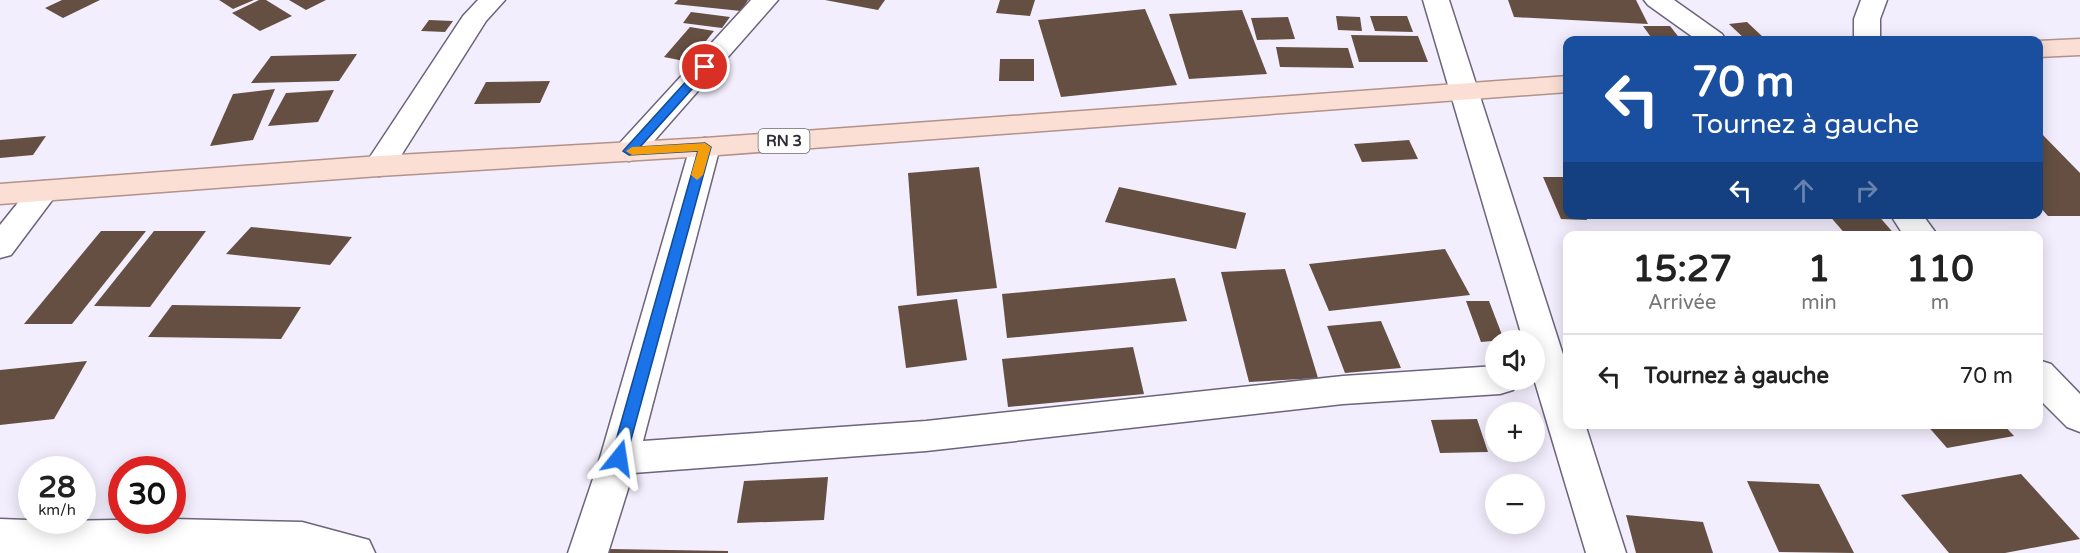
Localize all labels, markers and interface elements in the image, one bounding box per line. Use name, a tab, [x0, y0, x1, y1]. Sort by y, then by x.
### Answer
pin	[679, 41, 730, 92]
icon: arrive	[688, 50, 721, 83]
text: 70 m	[1692, 57, 1794, 108]
icon: left	[1593, 60, 1671, 138]
text: Tournez à gauche	[1692, 108, 1919, 141]
road number: RN 3	[758, 129, 810, 153]
icon: left	[1724, 174, 1757, 207]
icon: ahead	[1787, 174, 1820, 207]
icon: right	[1850, 174, 1883, 207]
text: 15:27	[1632, 248, 1732, 291]
text: 1	[1808, 248, 1830, 291]
text: 110	[1906, 248, 1974, 291]
text: Arrivée	[1648, 291, 1716, 315]
text: min	[1801, 291, 1837, 315]
text: m	[1931, 291, 1949, 315]
map controls	[1485, 330, 1545, 534]
button: sound	[1485, 330, 1545, 390]
icon: left	[1593, 360, 1626, 393]
text: Tournez à gauche	[1644, 363, 1829, 389]
text: 70 m	[1959, 363, 2013, 389]
button: +	[1485, 402, 1545, 462]
position arrow	[587, 426, 651, 490]
speed limit sign: 30	[108, 456, 186, 534]
text: 28	[38, 469, 76, 506]
button: −	[1485, 474, 1545, 534]
text: km/h	[38, 501, 76, 519]

